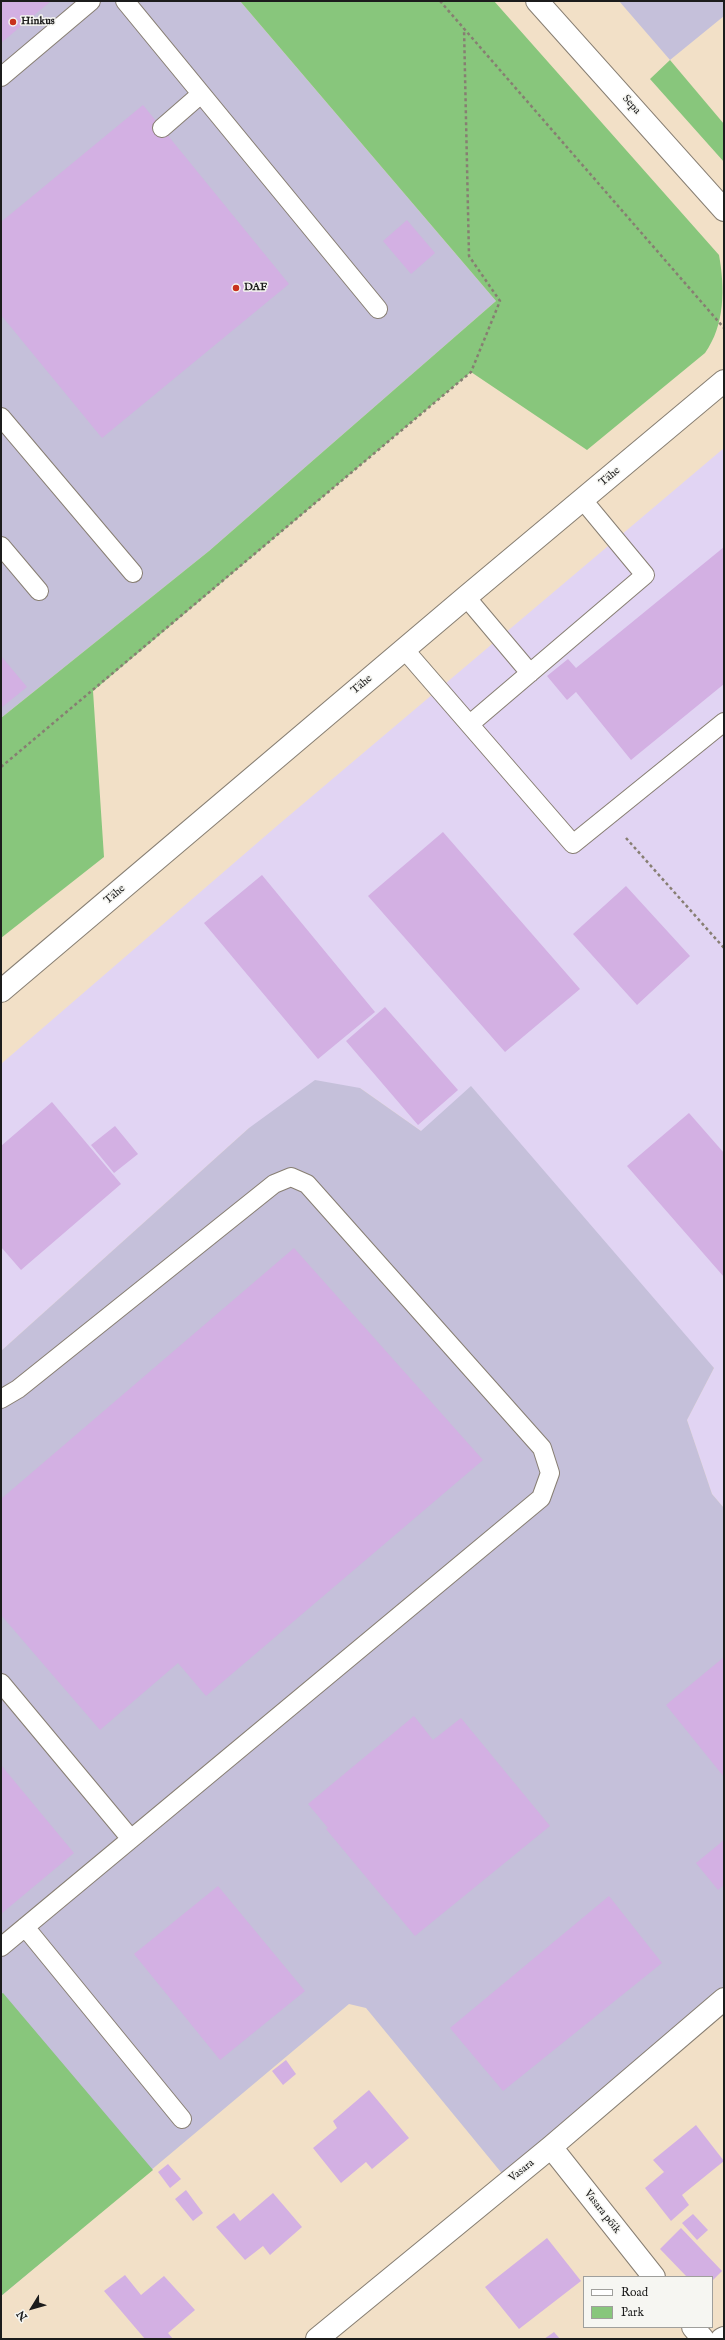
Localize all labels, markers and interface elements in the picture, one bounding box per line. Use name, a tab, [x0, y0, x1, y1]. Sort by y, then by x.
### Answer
place label: Hinkus	[21, 15, 55, 29]
marker: Hinkus	[8, 17, 18, 27]
street label: Sepa	[619, 93, 643, 117]
place label: DAF	[244, 281, 267, 295]
marker: DAF	[231, 283, 241, 293]
street label: Tähe	[597, 464, 623, 490]
street label: Tähe	[349, 672, 375, 698]
street label: Tähe	[102, 882, 128, 908]
street label: Vasara	[507, 2157, 537, 2185]
street label: Vasara põik	[581, 2188, 623, 2236]
legend	[583, 2276, 713, 2328]
text: Road	[621, 2285, 648, 2300]
north arrow	[12, 2288, 52, 2328]
text: Park	[621, 2305, 644, 2320]
text: N	[14, 2307, 31, 2323]

